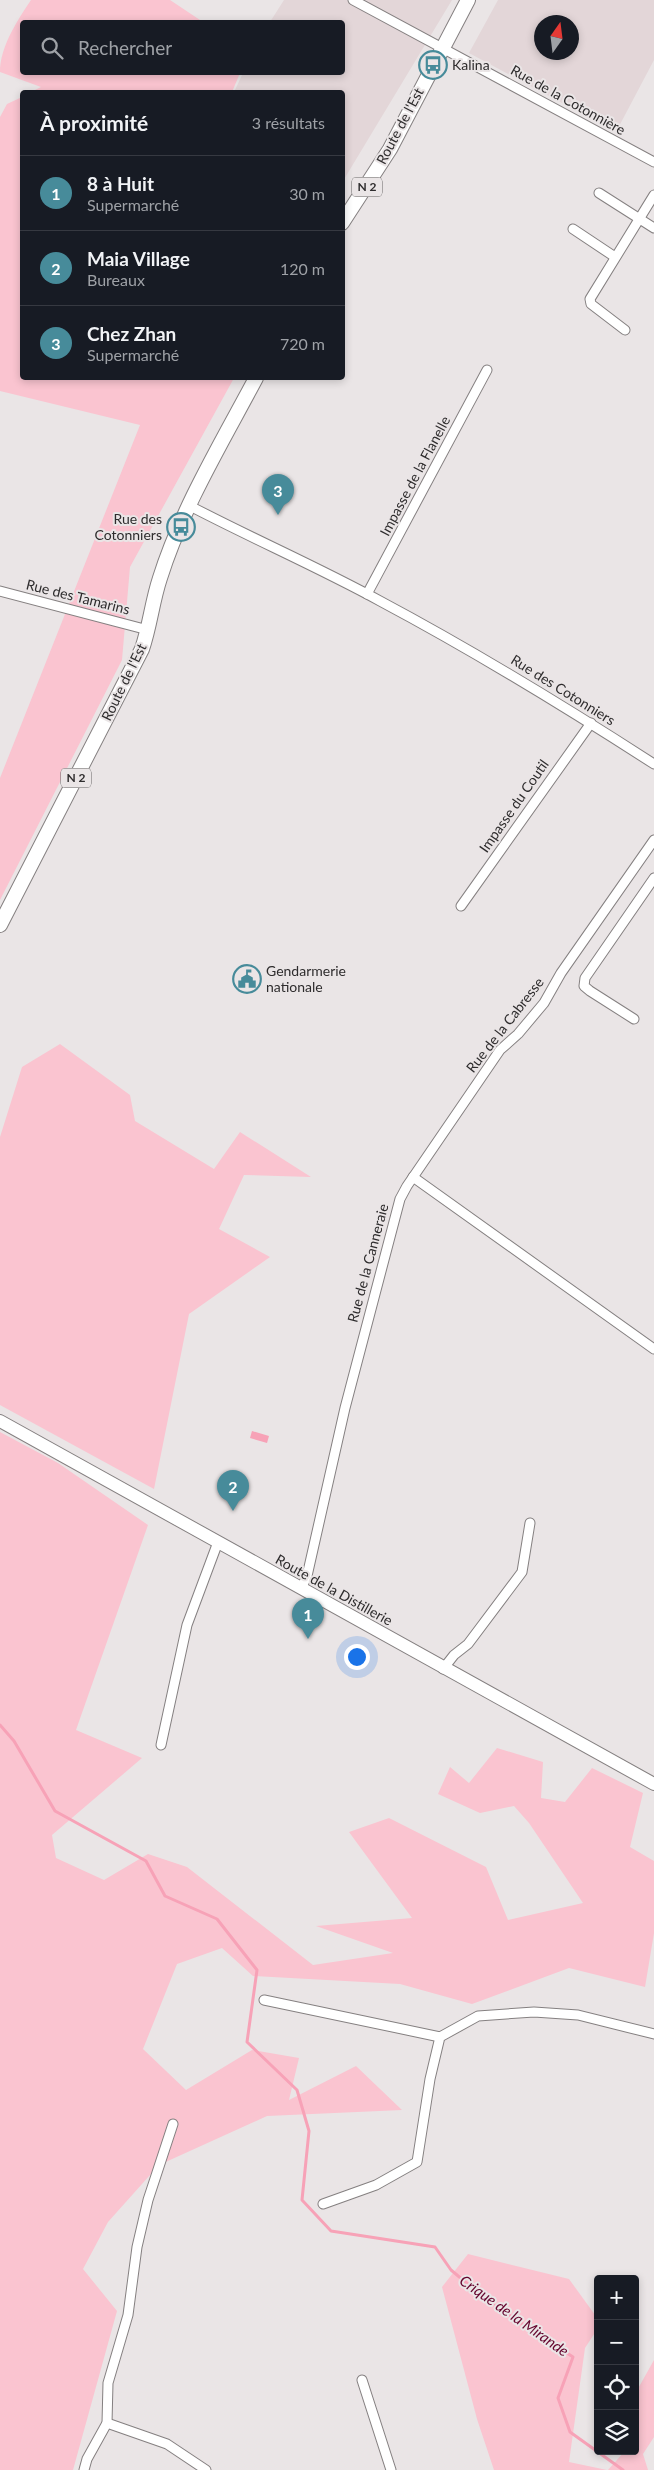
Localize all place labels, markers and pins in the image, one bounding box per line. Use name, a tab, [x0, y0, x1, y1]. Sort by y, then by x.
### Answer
bus stop icon: Kalina	[418, 50, 448, 80]
place label: Kalina	[452, 56, 490, 73]
pin: 3	[262, 474, 294, 515]
place label: Rue des Cotonniers	[95, 510, 162, 543]
bus stop icon: Rue des Cotonniers	[166, 512, 196, 542]
place label: Gendarmerie nationale	[266, 962, 346, 995]
public building icon: Gendarmerie nationale	[232, 964, 262, 994]
pin: 2	[217, 1470, 249, 1511]
pin: 1	[292, 1598, 324, 1639]

